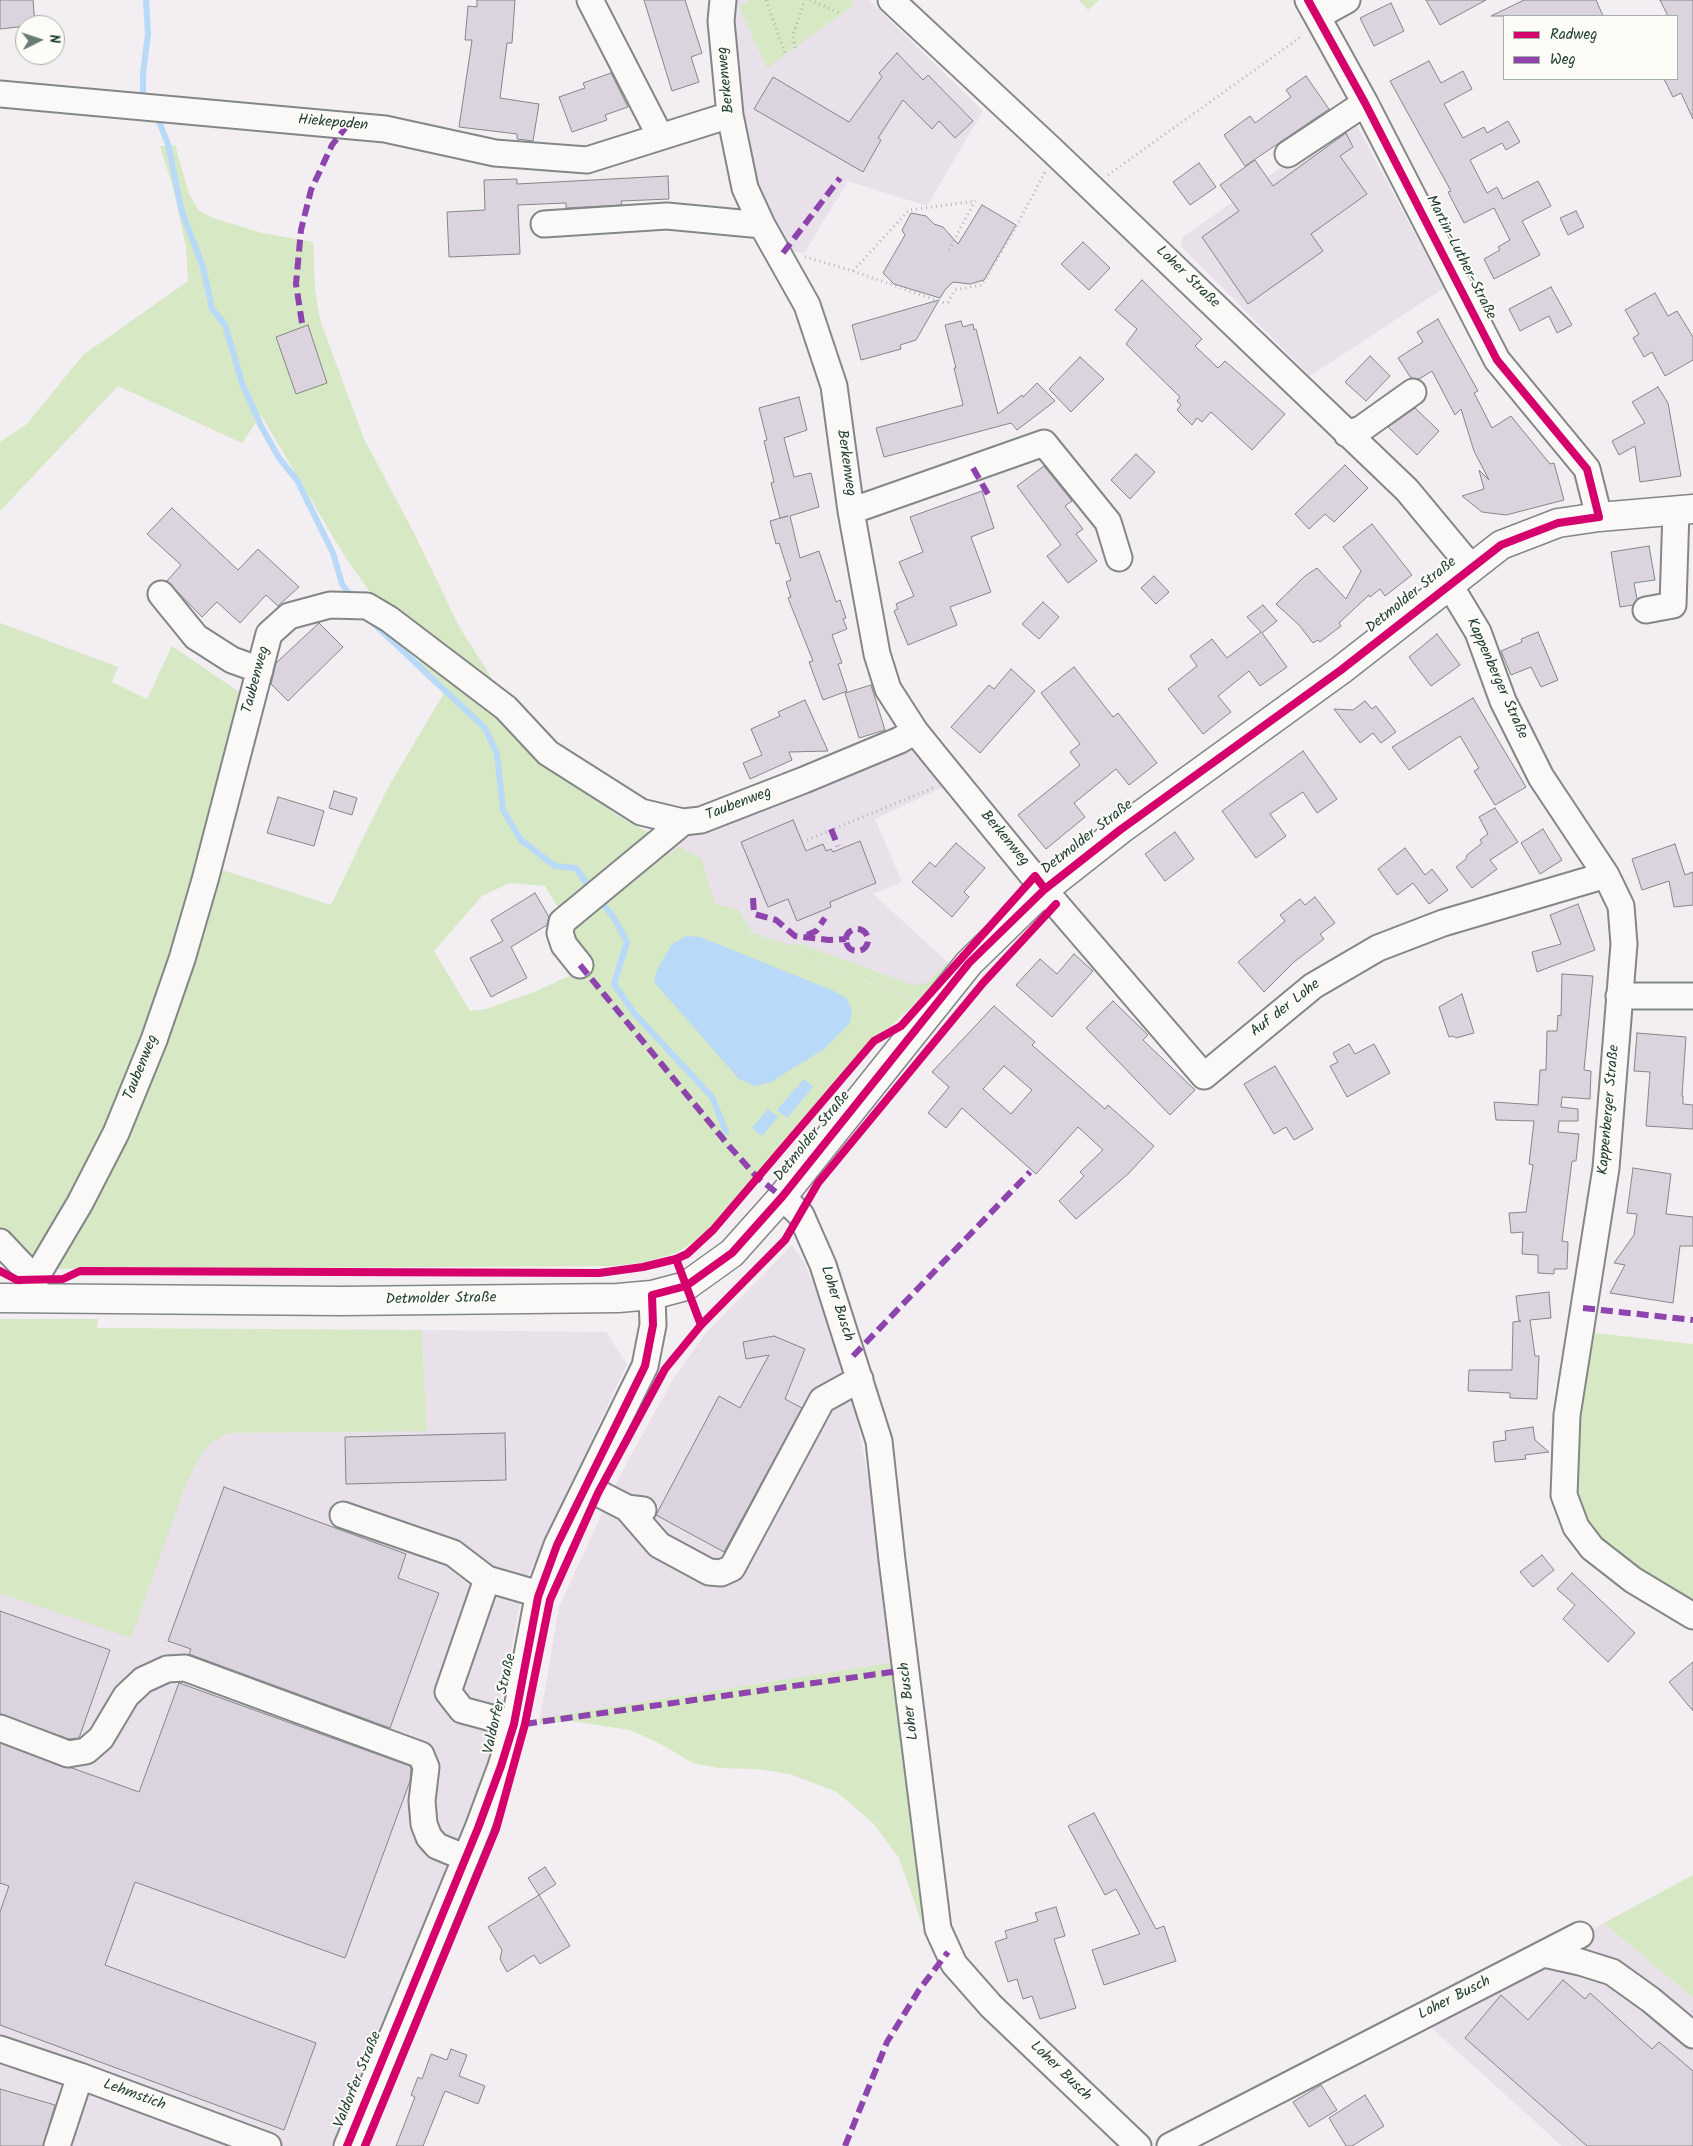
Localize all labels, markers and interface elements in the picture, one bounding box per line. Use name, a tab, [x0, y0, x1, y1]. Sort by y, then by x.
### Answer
north arrow	[15, 15, 65, 65]
legend	[1503, 15, 1678, 80]
text: Radweg	[1550, 23, 1597, 47]
text: N	[43, 34, 65, 44]
street label: Berkenweg	[715, 46, 739, 114]
text: Weg	[1550, 48, 1576, 72]
street label: Hiekepoden	[297, 112, 369, 136]
street label: Martin-Luther-Straße	[1421, 193, 1499, 323]
street label: Loher Straße	[1151, 243, 1223, 313]
street label: Berkenweg	[831, 429, 859, 497]
street label: Detmolder Straße	[1363, 554, 1461, 638]
street label: Kappenberger Straße	[1461, 616, 1531, 742]
street label: Taubenweg	[239, 644, 275, 716]
street label: Taubenweg	[704, 784, 774, 826]
street label: Detmolder Straße	[1039, 797, 1137, 879]
street label: Berkenweg	[976, 808, 1032, 870]
street label: Auf der Lohe	[1248, 976, 1324, 1042]
street label: Taubenweg	[121, 1033, 163, 1103]
street label: Kappenberger Straße	[1595, 1044, 1625, 1176]
street label: Detmolder Straße	[771, 1088, 855, 1186]
street label: Loher Busch	[815, 1264, 857, 1344]
street label: Detmolder Straße	[385, 1290, 497, 1310]
street label: Valdorfer Straße	[481, 1652, 521, 1756]
street label: Loher Busch	[896, 1661, 924, 1741]
street label: Loher Busch	[1416, 1973, 1494, 2025]
street label: Valdorfer Straße	[331, 2029, 387, 2131]
street label: Loher Busch	[1025, 2038, 1095, 2106]
street label: Lehmstich	[100, 2076, 168, 2116]

